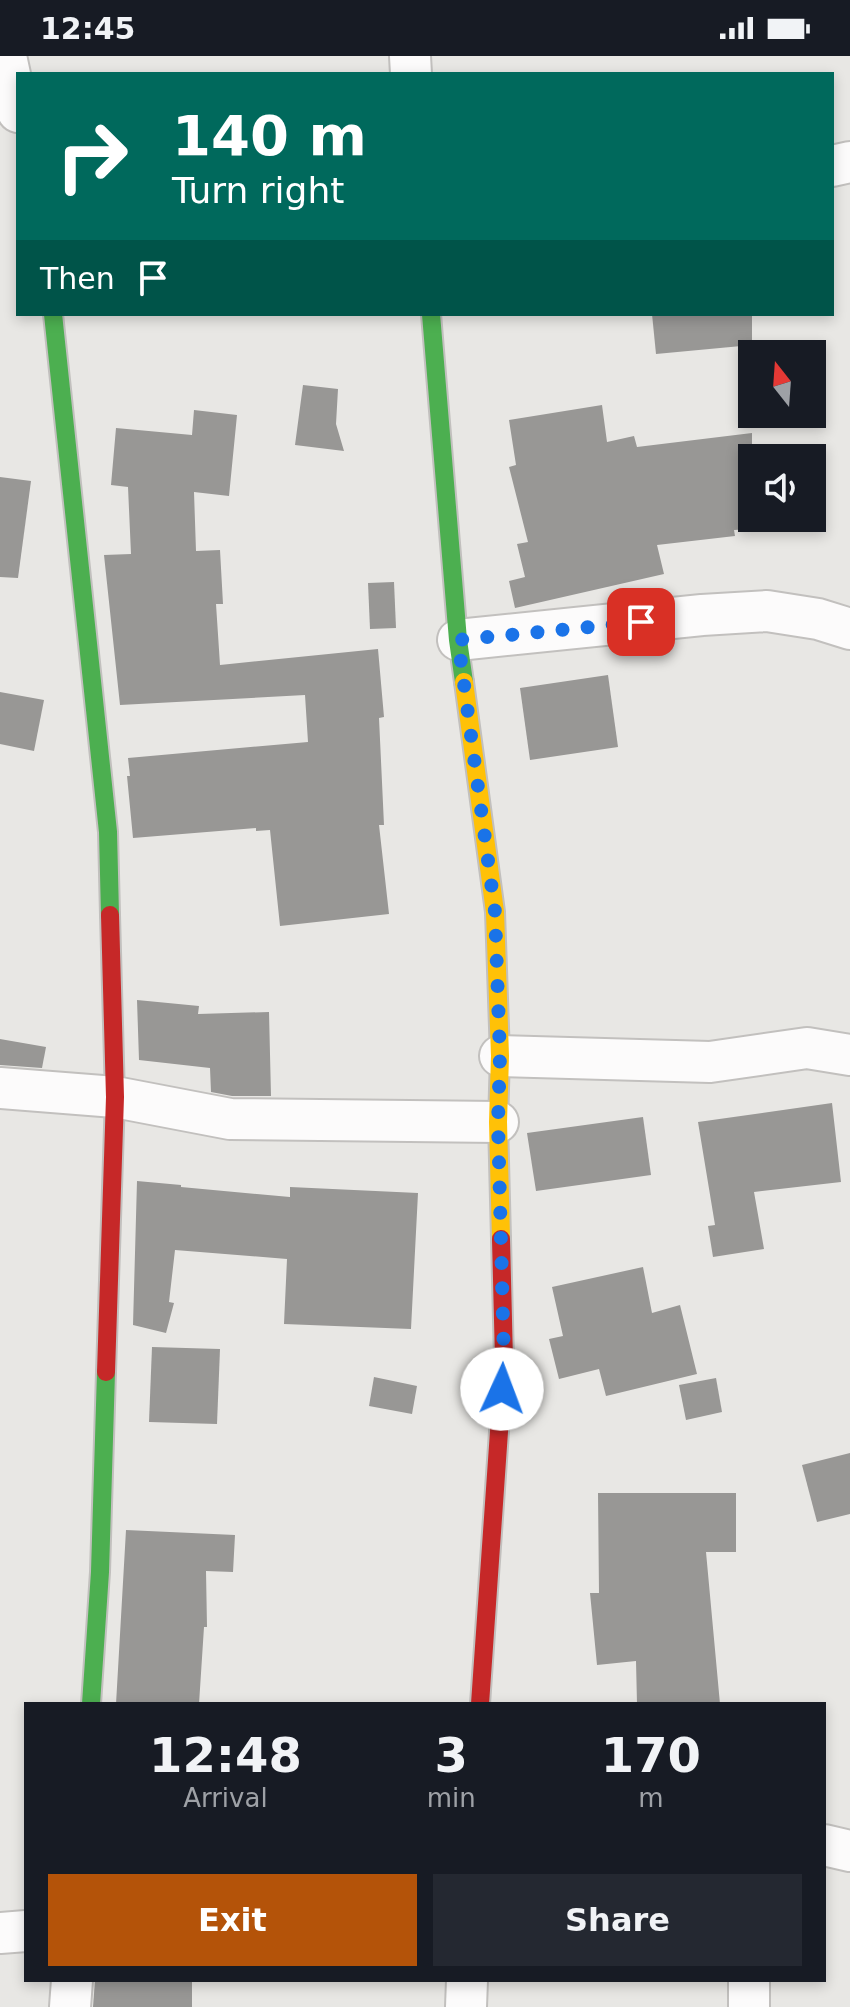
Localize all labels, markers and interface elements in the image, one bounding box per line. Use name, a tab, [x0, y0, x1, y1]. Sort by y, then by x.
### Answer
text: 12:45	[40, 11, 136, 46]
text: 140 m	[172, 103, 367, 168]
icon: right	[40, 104, 144, 208]
text: Turn right	[172, 170, 344, 211]
icon: arrive	[131, 256, 175, 300]
text: Then	[40, 261, 115, 296]
north arrow	[738, 340, 826, 428]
map controls	[738, 340, 826, 532]
button: sound	[738, 444, 826, 532]
pin	[607, 588, 675, 656]
icon: arrive	[619, 600, 663, 644]
position arrow	[460, 1347, 544, 1431]
text: 12:48	[149, 1727, 302, 1783]
text: 3	[435, 1727, 468, 1783]
text: 170	[601, 1727, 701, 1783]
text: Arrival	[183, 1783, 268, 1813]
text: min	[427, 1783, 476, 1813]
text: m	[638, 1783, 664, 1813]
button: Exit	[48, 1874, 417, 1966]
button: Share	[433, 1874, 802, 1966]

